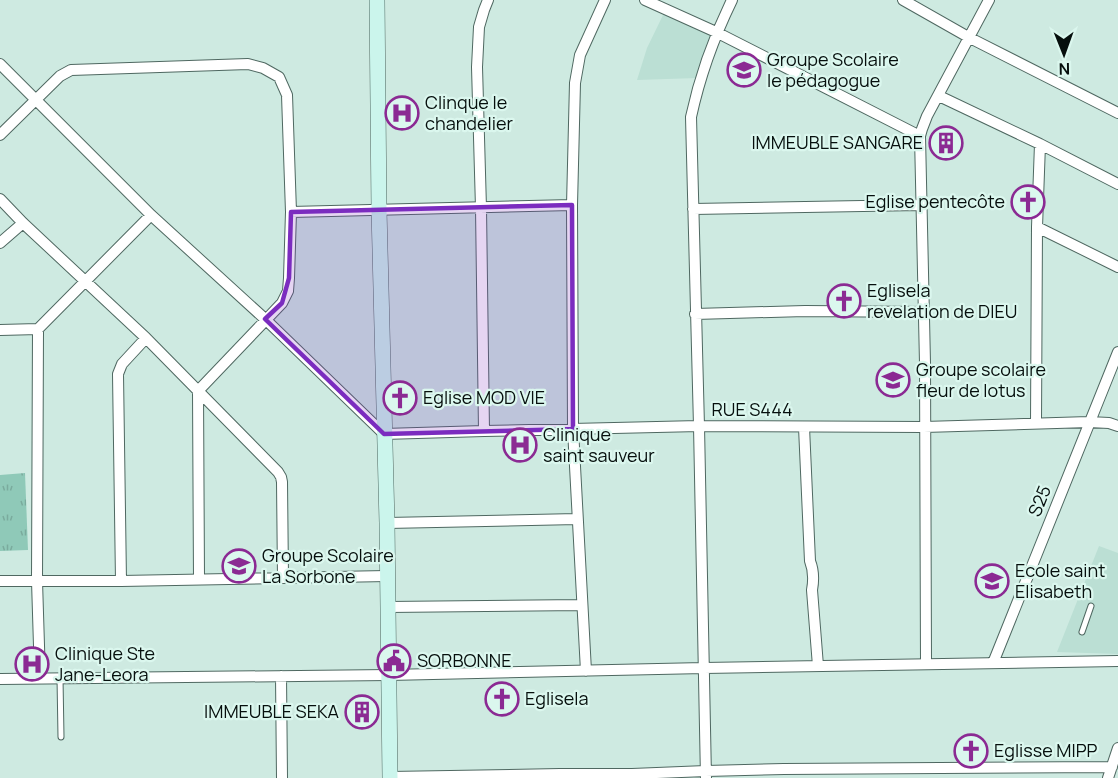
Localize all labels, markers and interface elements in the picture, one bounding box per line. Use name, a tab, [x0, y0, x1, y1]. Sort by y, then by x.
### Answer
north arrow	[1034, 24, 1094, 84]
place label: Groupe Scolaire le pédagogue	[767, 47, 899, 92]
school or university icon: Groupe Scolaire le pédagogue	[726, 52, 762, 88]
text: N	[1058, 58, 1070, 80]
place label: Clinque le chandelier	[425, 90, 513, 135]
hospital icon: Clinque le chandelier	[384, 95, 420, 131]
building icon: IMMEUBLE SANGARE	[928, 125, 964, 161]
place label: IMMEUBLE SANGARE	[751, 130, 923, 154]
church icon: Eglise pentecôte	[1010, 184, 1046, 220]
place label: Eglise pentecôte	[865, 189, 1005, 213]
place label: Eglisela revelation de DIEU	[867, 278, 1017, 323]
church icon: Eglisela revelation de DIEU	[826, 283, 862, 319]
place label: Groupe scolaire fleur de lotus	[916, 357, 1046, 402]
school or university icon: Groupe scolaire fleur de lotus	[875, 362, 911, 398]
church icon: Eglise MOD VIE	[382, 380, 418, 416]
place label: Eglise MOD VIE	[423, 385, 545, 409]
street label: RUE S444	[711, 397, 793, 421]
place label: Clinique saint sauveur	[543, 422, 655, 467]
hospital icon: Clinique saint sauveur	[502, 427, 538, 463]
street label: S25	[1022, 481, 1056, 520]
place label: Groupe Scolaire La Sorbone	[262, 543, 394, 588]
school or university icon: Groupe Scolaire La Sorbone	[221, 548, 257, 584]
place label: Ecole saint Elisabeth	[1015, 558, 1105, 603]
school or university icon: Ecole saint Elisabeth	[974, 563, 1010, 599]
place label: Clinique Ste Jane-Leora	[55, 641, 155, 686]
public building icon: SORBONNE	[376, 643, 412, 679]
hospital icon: Clinique Ste Jane-Leora	[14, 646, 50, 682]
place label: SORBONNE	[417, 648, 511, 672]
church icon: Eglisela	[484, 681, 520, 717]
place label: Eglisela	[525, 686, 589, 710]
building icon: IMMEUBLE SEKA	[344, 694, 380, 730]
place label: IMMEUBLE SEKA	[204, 699, 340, 723]
church icon: Eglisse MIPP	[953, 733, 989, 769]
place label: Eglisse MIPP	[994, 738, 1098, 762]

